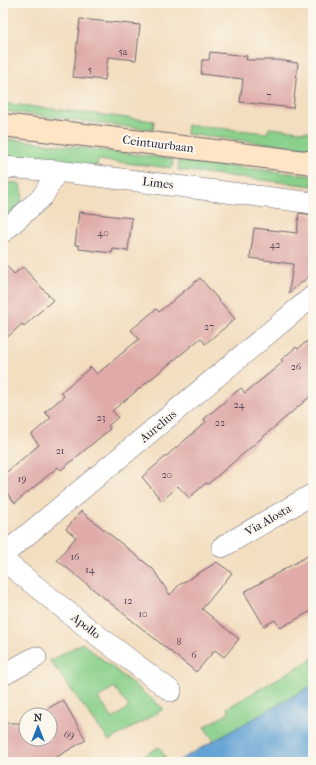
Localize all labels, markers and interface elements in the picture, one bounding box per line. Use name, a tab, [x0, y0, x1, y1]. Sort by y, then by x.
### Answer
house number: 5a	[119, 46, 128, 58]
house number: 5	[88, 64, 92, 76]
house number: 7	[267, 90, 272, 102]
street label: Ceintuurbaan	[122, 133, 194, 155]
street label: Limes	[142, 174, 175, 192]
house number: 40	[97, 227, 109, 239]
house number: 42	[269, 239, 281, 251]
house number: 27	[204, 321, 214, 333]
house number: 26	[291, 361, 302, 373]
house number: 24	[233, 399, 246, 411]
street label: Aurelius	[136, 406, 180, 446]
house number: 23	[96, 412, 106, 424]
house number: 22	[215, 417, 225, 429]
house number: 21	[56, 445, 64, 457]
house number: 20	[162, 469, 172, 481]
house number: 19	[18, 473, 26, 485]
street label: Via Alosta	[242, 501, 294, 539]
house number: 16	[71, 551, 80, 563]
house number: 14	[85, 564, 96, 576]
house number: 12	[124, 595, 132, 607]
house number: 10	[138, 608, 148, 620]
street label: Apollo	[68, 610, 103, 642]
house number: 8	[176, 636, 182, 648]
house number: 6	[191, 649, 197, 661]
north arrow	[18, 707, 58, 747]
text: N	[34, 711, 43, 724]
house number: 69	[64, 729, 74, 741]

